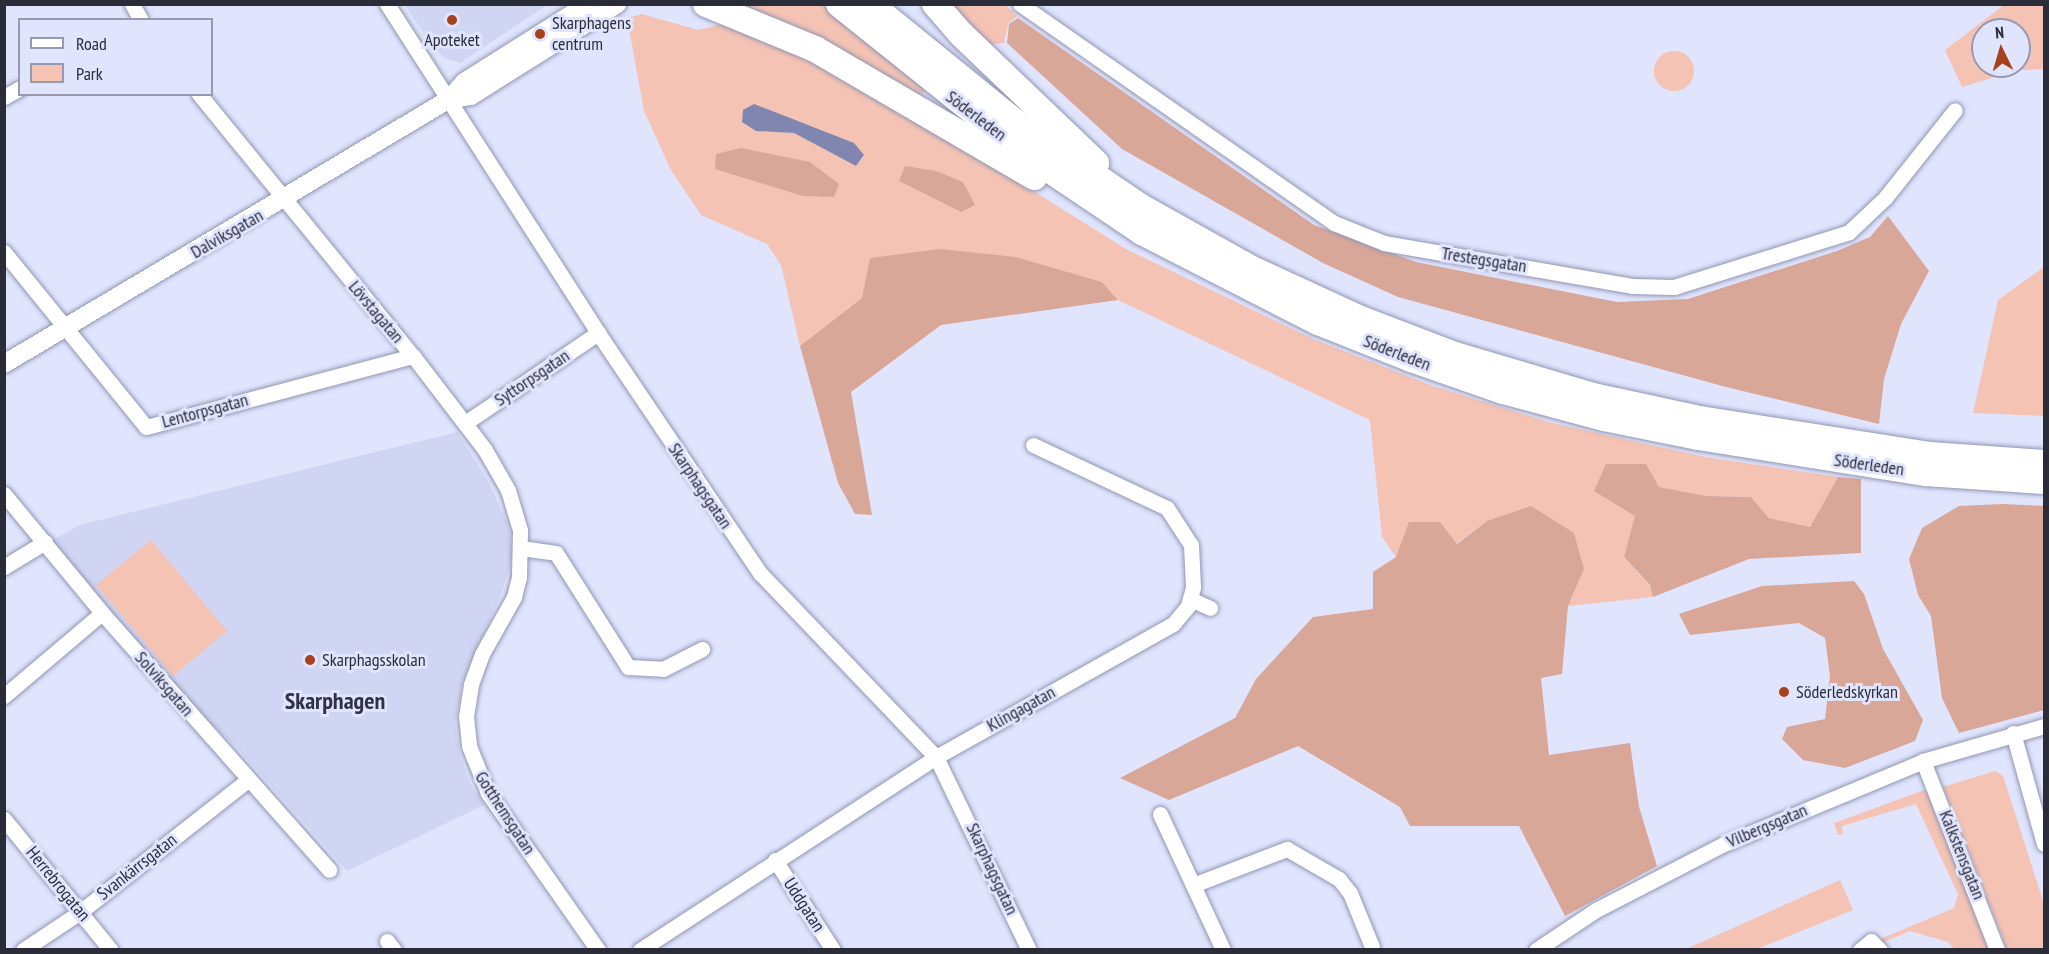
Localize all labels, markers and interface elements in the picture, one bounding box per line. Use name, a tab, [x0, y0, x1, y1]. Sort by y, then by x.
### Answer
marker: Apoteket	[445, 13, 459, 27]
place label: Skarphagens centrum	[552, 13, 631, 56]
legend	[18, 18, 213, 96]
north arrow	[1971, 18, 2031, 78]
text: N	[1994, 22, 2005, 42]
marker: Skarphagens centrum	[533, 27, 547, 41]
place label: Apoteket	[424, 29, 480, 51]
text: Road	[76, 32, 107, 55]
text: Park	[76, 62, 103, 85]
street label: Söderleden	[941, 86, 1011, 146]
street label: Dalviksgatan	[187, 205, 267, 263]
street label: Trestegsgatan	[1440, 243, 1528, 277]
street label: Lövstagatan	[344, 277, 408, 347]
street label: Söderleden	[1360, 330, 1434, 376]
street label: Syttorpsgatan	[490, 345, 574, 411]
street label: Lentorpsgatan	[159, 389, 251, 433]
street label: Skarphagsgatan	[663, 439, 737, 533]
street label: Söderleden	[1833, 449, 1905, 481]
street label: Solviksgatan	[130, 647, 198, 721]
place label: Skarphagsskolan	[322, 649, 426, 671]
marker: Skarphagsskolan	[303, 653, 317, 667]
street label: Klingagatan	[983, 681, 1059, 737]
place label: Söderledskyrkan	[1796, 681, 1898, 703]
marker: Söderledskyrkan	[1777, 685, 1791, 699]
district label: Skarphagen	[285, 687, 385, 715]
street label: Gotthemsgatan	[470, 767, 540, 859]
street label: Vilbergsgatan	[1723, 799, 1811, 853]
street label: Kalkstensgatan	[1934, 807, 1990, 903]
street label: Skarphagsgatan	[961, 820, 1023, 918]
street label: Svankärrsgatan	[93, 829, 181, 905]
street label: Herrebrogatan	[21, 842, 95, 926]
street label: Uddgatan	[779, 874, 829, 936]

